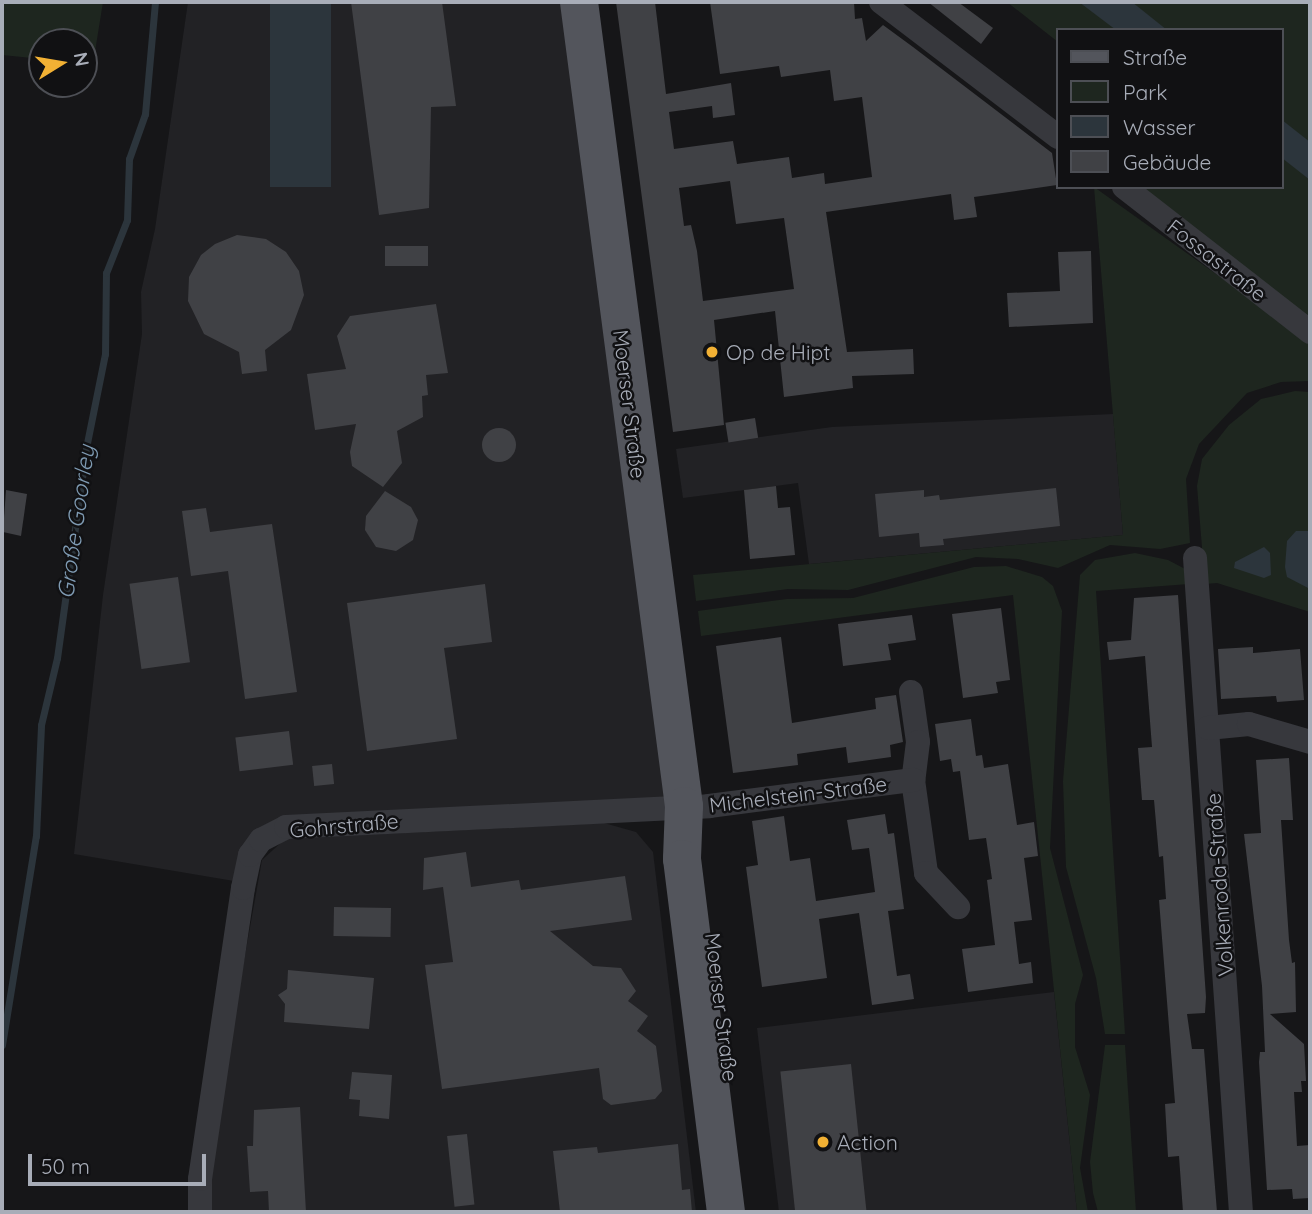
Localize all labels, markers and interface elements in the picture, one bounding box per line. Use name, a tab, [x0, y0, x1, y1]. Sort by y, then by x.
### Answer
north arrow	[28, 28, 98, 98]
legend	[1056, 28, 1284, 189]
text: Straße	[1123, 44, 1187, 70]
text: N	[69, 50, 95, 69]
text: Park	[1123, 79, 1167, 105]
text: Wasser	[1123, 114, 1195, 140]
text: Gebäude	[1123, 149, 1211, 175]
street label: Fossastraße	[1162, 213, 1272, 307]
street label: Moerser Straße	[608, 328, 652, 480]
place label: Op de Hipt	[726, 339, 830, 365]
marker: Op de Hipt	[704, 344, 720, 360]
water label: Große Goorley	[52, 443, 100, 601]
street label: Michelstein-Straße	[708, 771, 888, 817]
street label: Volkenroda-Straße	[1200, 792, 1238, 978]
street label: Gohrstraße	[288, 808, 400, 842]
street label: Moerser Straße	[700, 931, 744, 1083]
place label: Action	[837, 1129, 898, 1155]
marker: Action	[815, 1134, 831, 1150]
scale bar	[32, 1140, 210, 1184]
text: 50 m	[41, 1153, 90, 1179]

